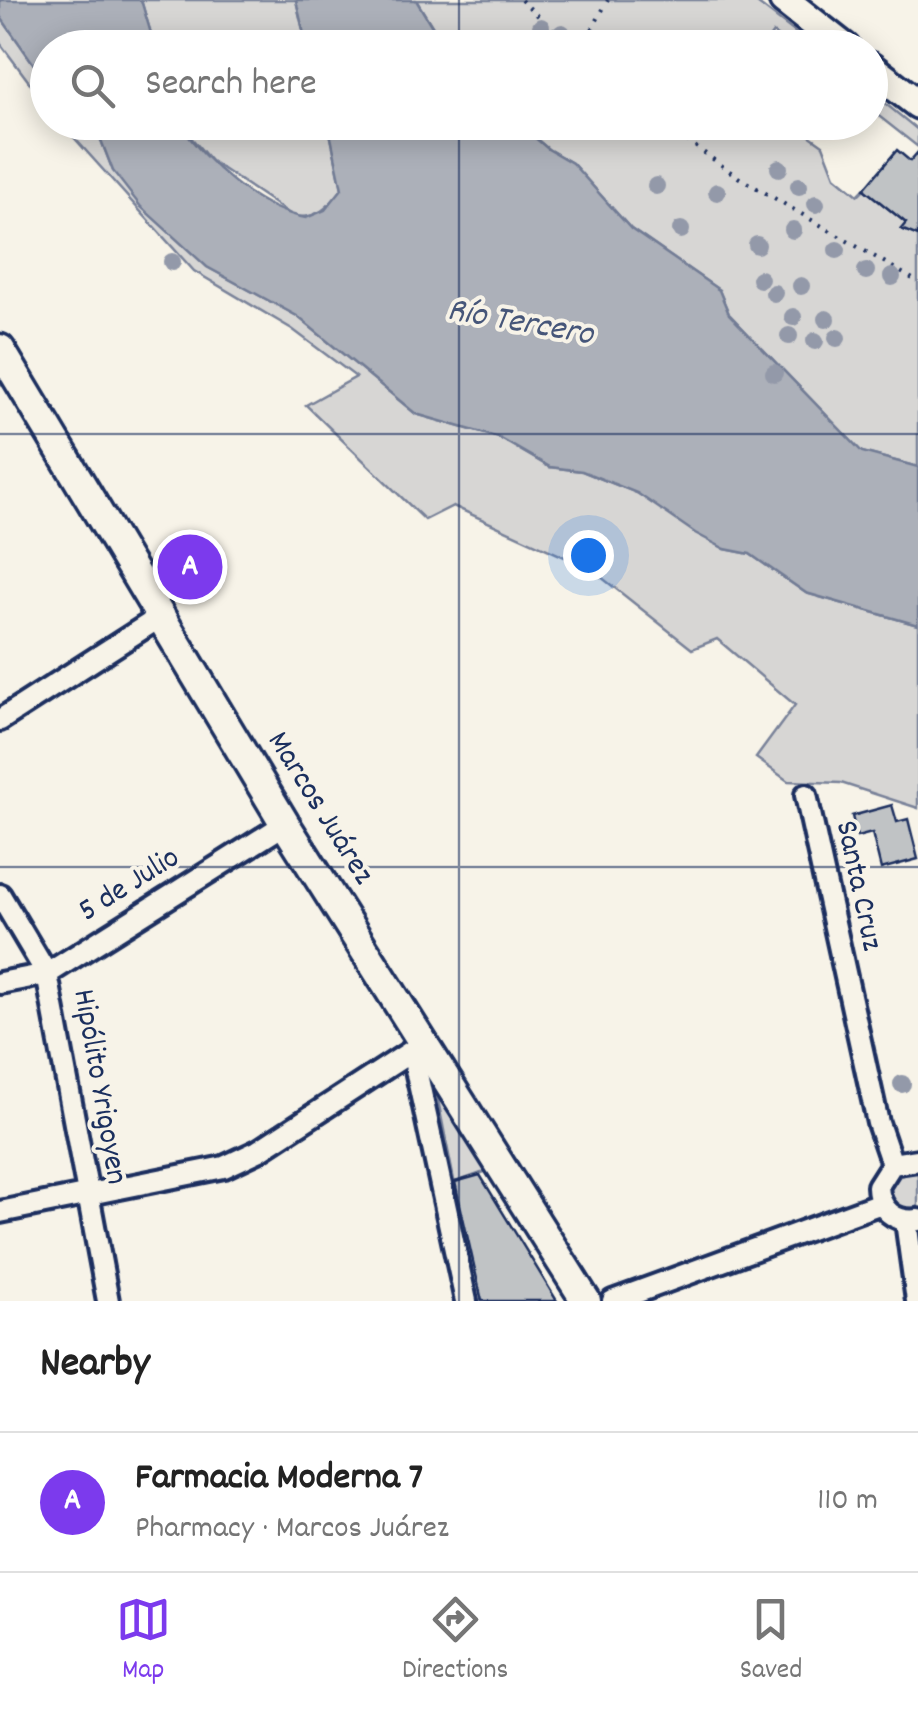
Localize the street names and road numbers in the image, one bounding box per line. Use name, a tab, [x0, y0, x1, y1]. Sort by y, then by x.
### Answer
street label: Marcos Juárez	[254, 723, 384, 895]
street label: Santa Cruz	[821, 817, 893, 955]
street label: 5 de Julio	[70, 837, 190, 935]
street label: Hipólito Yrigoyen	[58, 986, 138, 1188]

